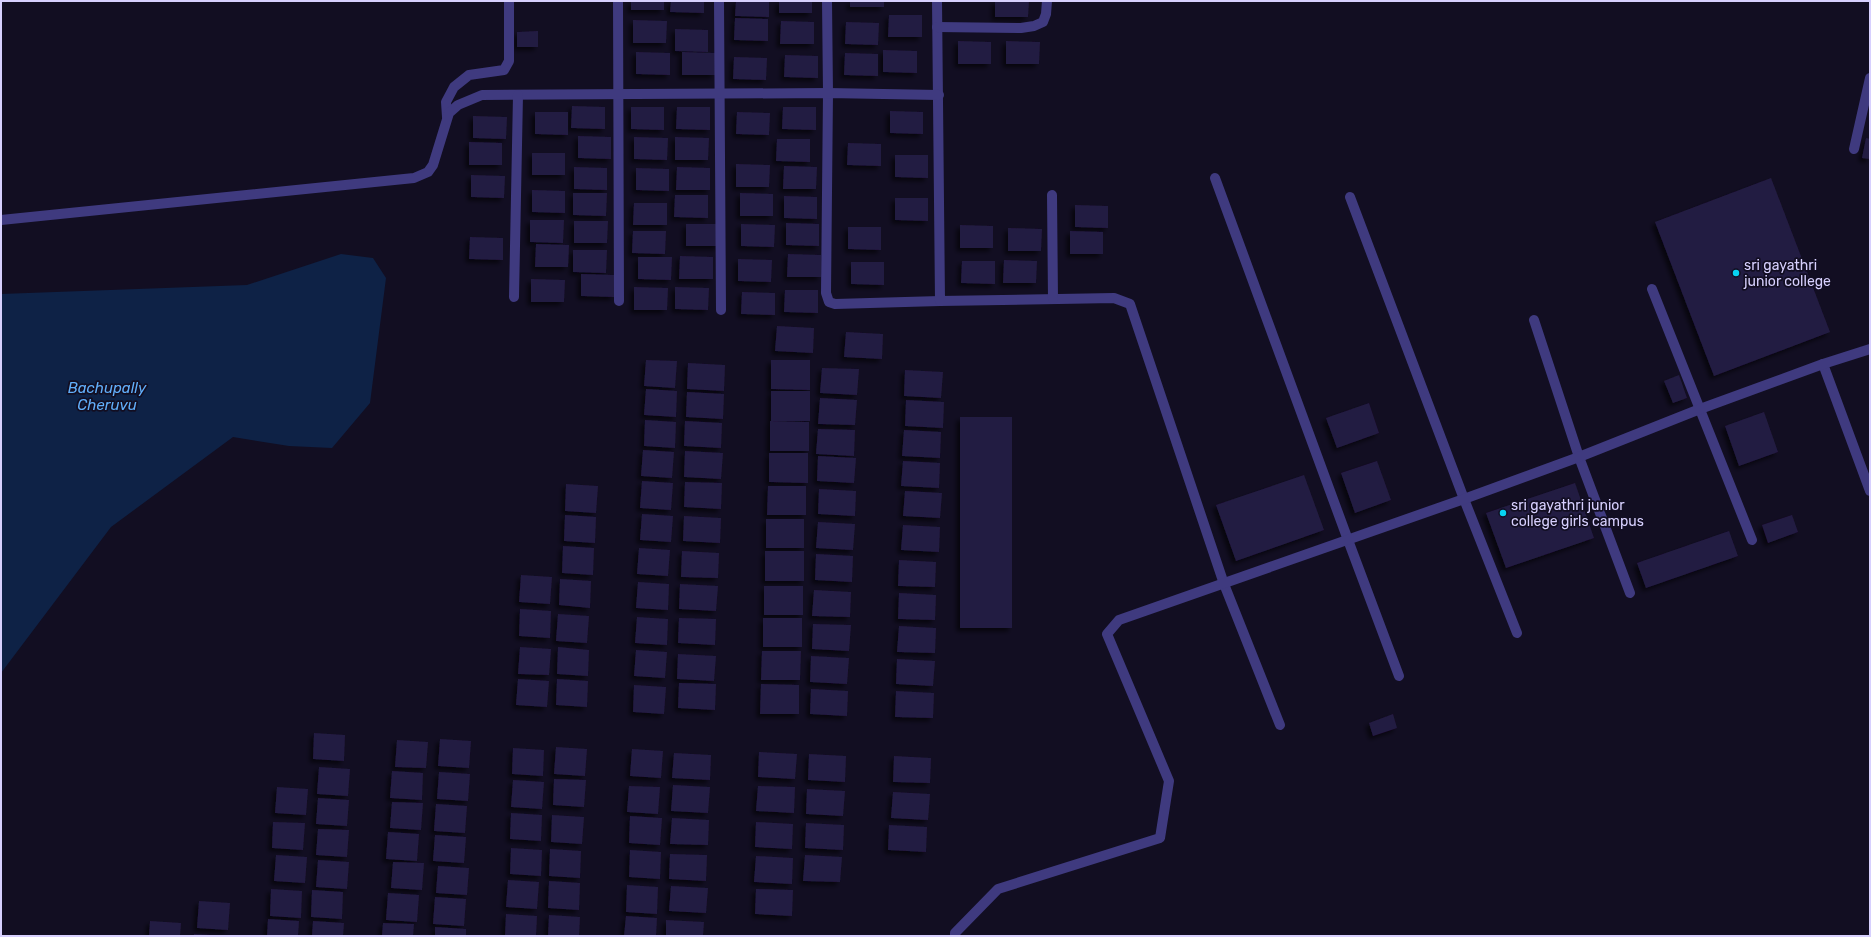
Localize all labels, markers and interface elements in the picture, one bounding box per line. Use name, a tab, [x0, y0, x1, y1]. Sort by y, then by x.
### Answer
place label: sri gayathri junior college	[1743, 257, 1831, 290]
marker: sri gayathri junior college	[1731, 268, 1741, 278]
water label: Bachupally Cheruvu	[68, 379, 147, 414]
place label: sri gayathri junior college girls campus	[1511, 497, 1644, 530]
marker: sri gayathri junior college girls campus	[1498, 508, 1508, 518]

